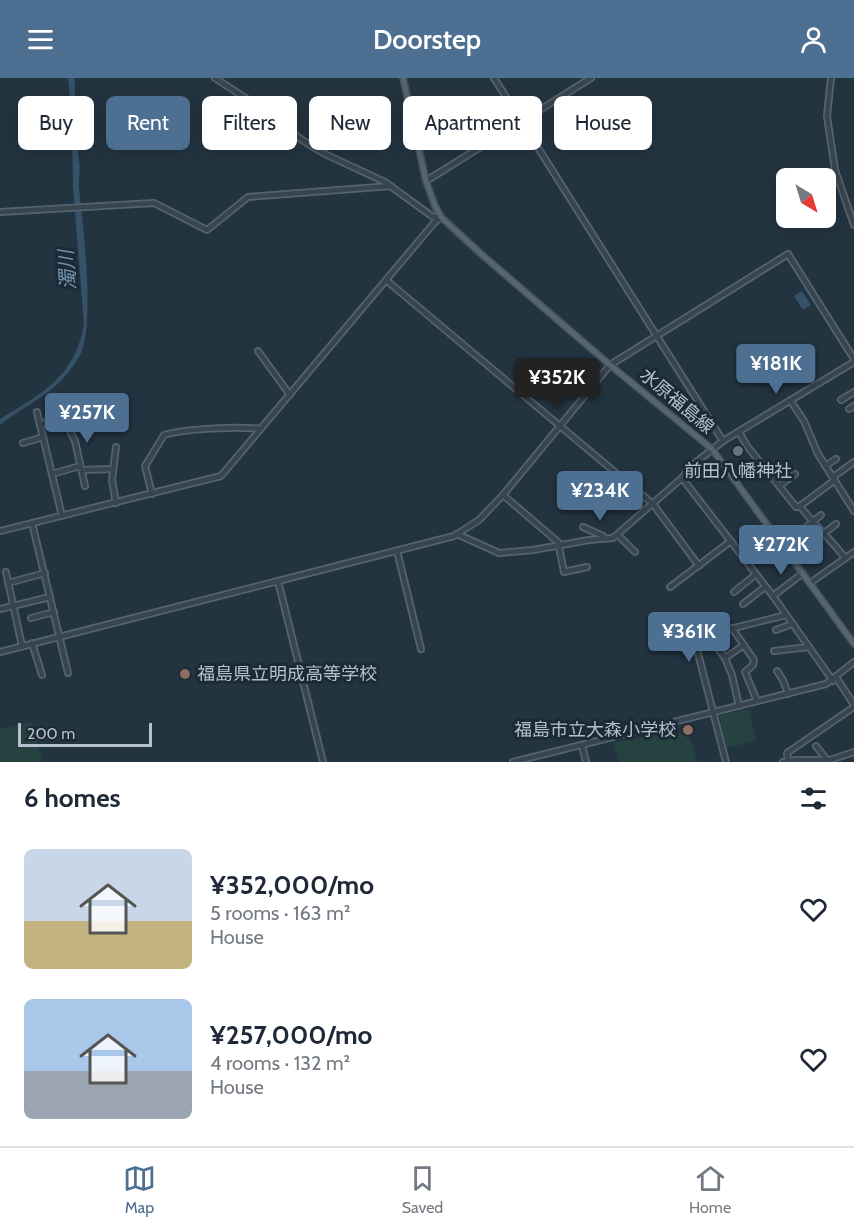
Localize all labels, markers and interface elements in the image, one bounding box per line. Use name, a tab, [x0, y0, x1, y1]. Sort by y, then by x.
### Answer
icon: menu	[24, 23, 57, 56]
text: Doorstep	[373, 23, 481, 56]
icon: person	[797, 23, 830, 56]
chip: Buy	[18, 96, 94, 150]
chip: Rent	[106, 96, 190, 150]
chip: Filters	[202, 96, 297, 150]
chip: New	[309, 96, 391, 150]
chip: Apartment	[403, 96, 542, 150]
chip: House	[554, 96, 652, 150]
north arrow	[776, 168, 836, 228]
map controls	[776, 168, 836, 228]
water label: 濁川	[53, 247, 80, 291]
pin: ¥181K	[734, 344, 818, 395]
text: ¥181K	[750, 351, 802, 375]
pin: ¥352K	[515, 358, 599, 409]
street label: 水原福島線	[635, 364, 719, 438]
text: ¥352K	[529, 365, 585, 389]
pin: ¥257K	[45, 393, 129, 444]
text: ¥257K	[59, 400, 115, 424]
marker: 前田八幡神社	[731, 444, 745, 458]
place label: 前田八幡神社	[684, 460, 792, 482]
pin: ¥234K	[558, 471, 642, 522]
text: ¥234K	[571, 478, 629, 502]
pin: ¥272K	[739, 525, 823, 576]
text: ¥272K	[753, 532, 809, 556]
pin: ¥361K	[647, 612, 731, 663]
text: ¥361K	[662, 619, 716, 643]
place label: 福島県立明成高等学校	[197, 663, 377, 685]
marker: 福島県立明成高等学校	[178, 667, 192, 681]
place label: 福島市立大森小学校	[514, 719, 676, 741]
scale bar	[18, 720, 152, 748]
marker: 福島市立大森小学校	[681, 723, 695, 737]
text: 200 m	[27, 724, 75, 743]
text: 6 homes	[24, 782, 121, 814]
icon: filters	[797, 782, 830, 815]
text: ¥352,000/mo	[210, 869, 374, 901]
icon: home	[72, 873, 144, 945]
icon: heart	[797, 893, 830, 926]
text: 5 rooms · 163 m²	[210, 901, 350, 925]
text: House	[210, 925, 264, 949]
text: ¥257,000/mo	[210, 1019, 372, 1051]
icon: home	[72, 1023, 144, 1095]
icon: heart	[797, 1043, 830, 1076]
text: 4 rooms · 132 m²	[210, 1051, 350, 1075]
text: House	[210, 1075, 264, 1099]
tab: Map	[123, 1162, 156, 1217]
tab: Saved	[402, 1162, 443, 1217]
tab: Home	[689, 1162, 731, 1217]

